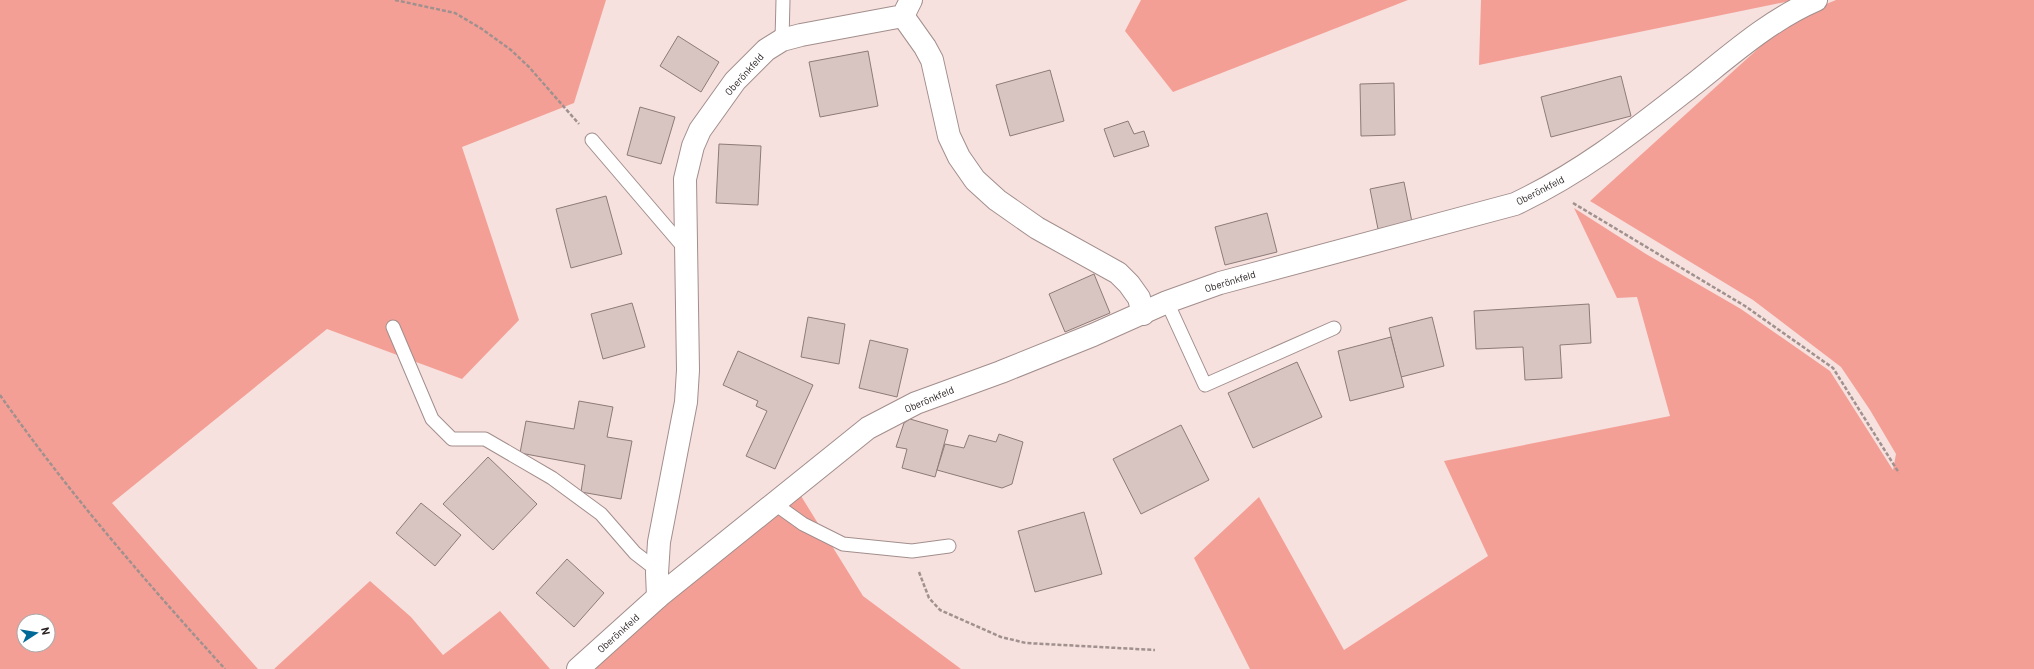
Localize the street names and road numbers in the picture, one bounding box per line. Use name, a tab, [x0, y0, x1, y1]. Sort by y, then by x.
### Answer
street label: Oberönkfeld	[722, 50, 766, 98]
street label: Oberönkfeld	[1514, 173, 1566, 207]
street label: Oberönkfeld	[1203, 268, 1257, 294]
street label: Oberönkfeld	[903, 383, 955, 415]
street label: Oberönkfeld	[594, 611, 642, 655]

